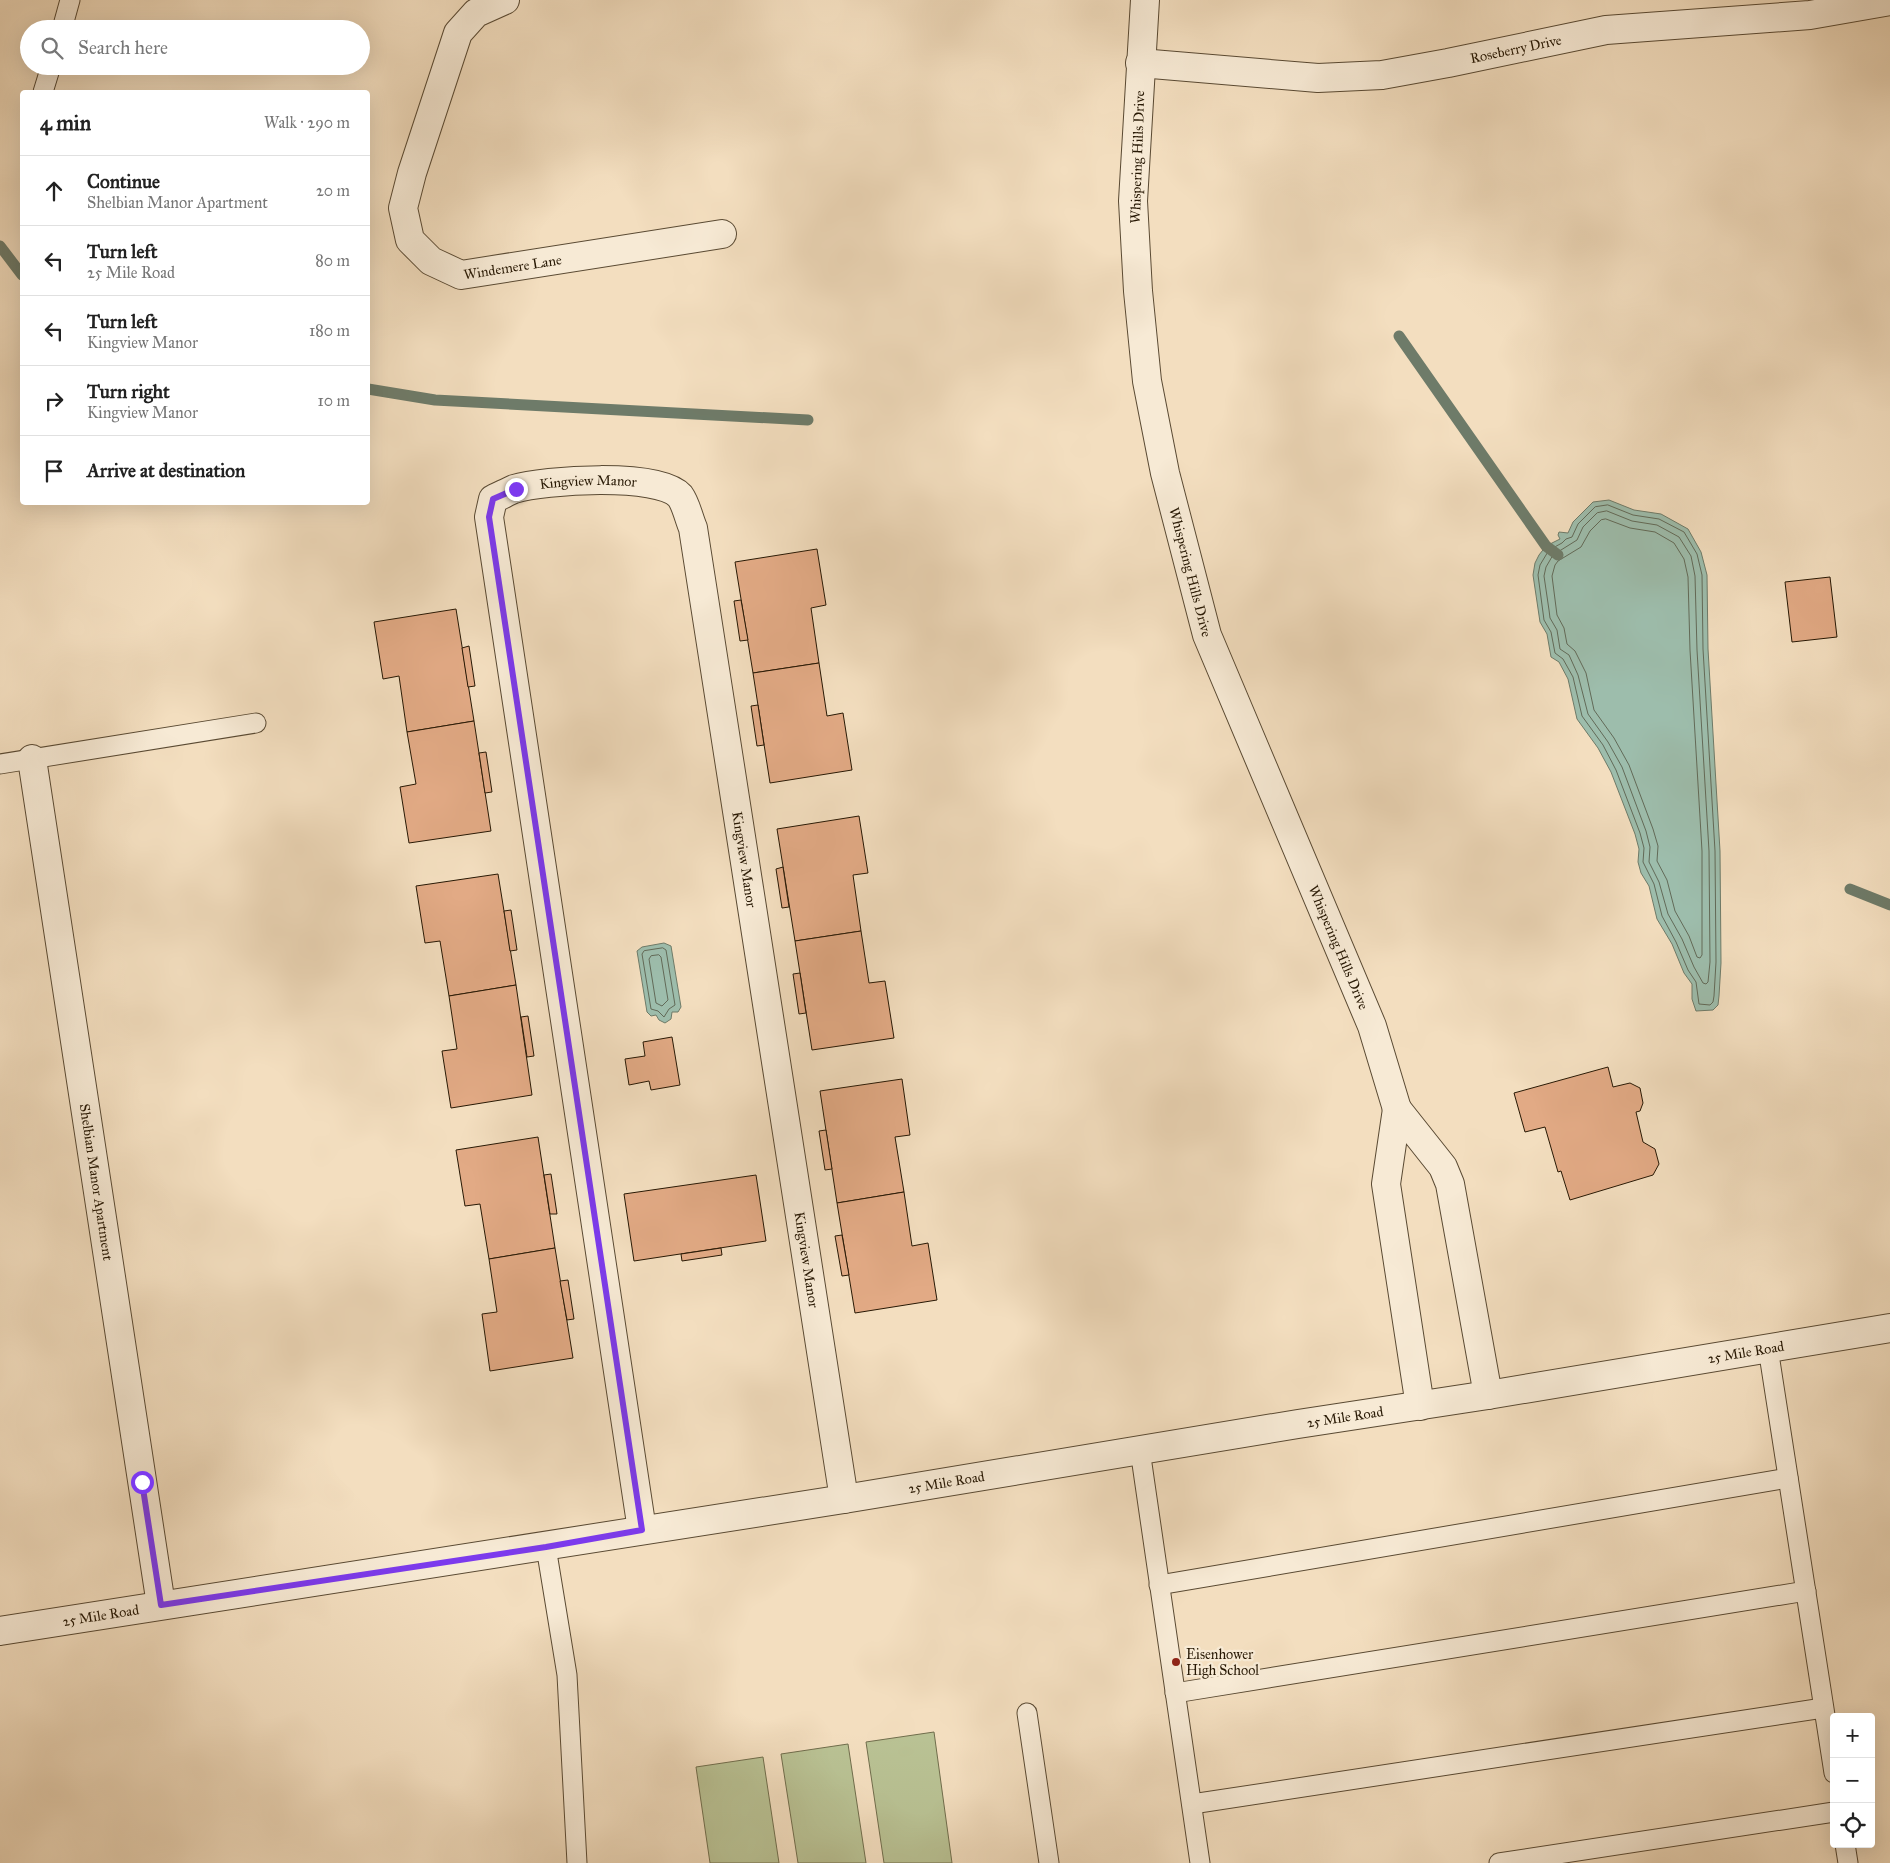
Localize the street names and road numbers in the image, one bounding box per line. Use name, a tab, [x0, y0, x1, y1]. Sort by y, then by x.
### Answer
street label: Roseberry Drive	[1469, 31, 1563, 67]
street label: Whispering Hills Drive	[1127, 90, 1148, 224]
street label: Windemere Lane	[463, 251, 563, 283]
street label: Kingview Manor	[539, 472, 638, 493]
street label: Whispering Hills Drive	[1165, 505, 1215, 639]
street label: Kingview Manor	[728, 810, 760, 910]
street label: Whispering Hills Drive	[1305, 883, 1372, 1012]
street label: Shelbian Manor Apartment	[76, 1103, 116, 1262]
street label: Kingview Manor	[790, 1210, 822, 1310]
street label: 25 Mile Road	[1706, 1338, 1785, 1367]
street label: 25 Mile Road	[1306, 1403, 1385, 1432]
street label: 25 Mile Road	[907, 1468, 986, 1497]
street label: 25 Mile Road	[61, 1601, 140, 1630]

